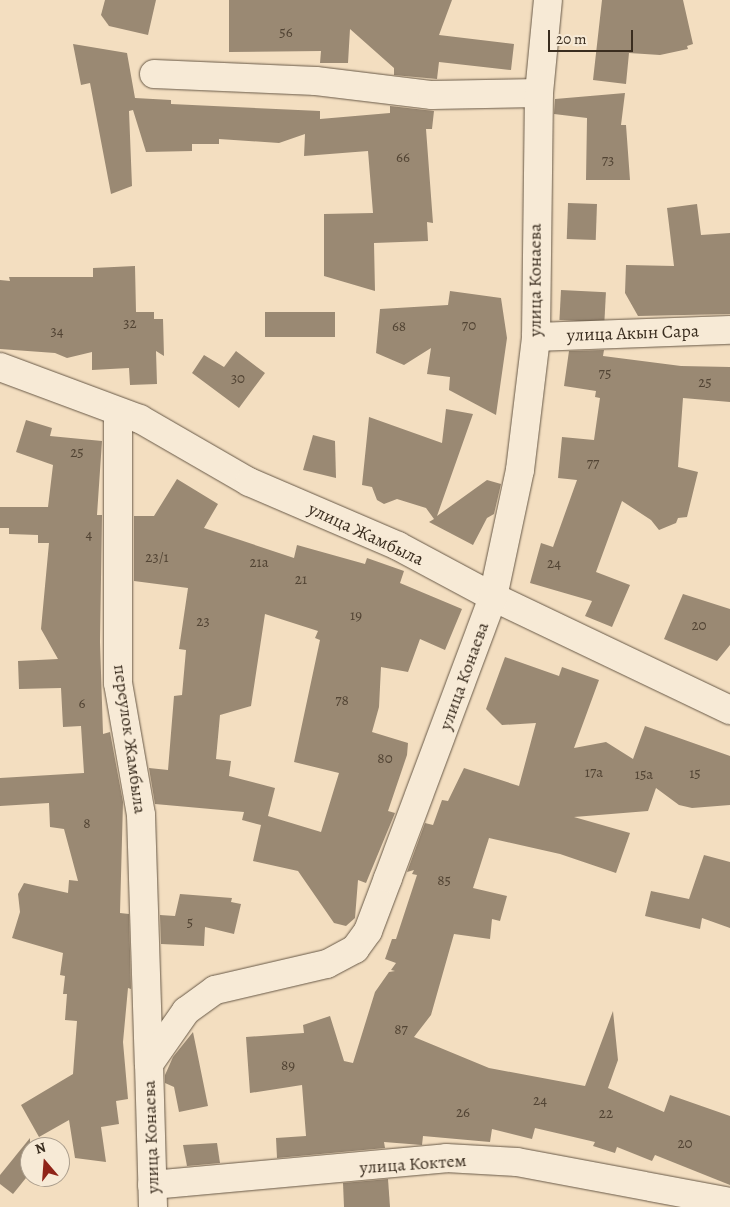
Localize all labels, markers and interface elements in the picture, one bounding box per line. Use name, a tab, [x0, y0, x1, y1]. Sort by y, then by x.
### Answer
scale bar	[550, 20, 635, 52]
house number: 56	[279, 24, 293, 42]
text: 20 m	[556, 29, 587, 49]
house number: 66	[396, 149, 410, 167]
house number: 73	[602, 152, 614, 170]
street label: улица Конаева	[524, 223, 546, 337]
house number: 32	[123, 315, 137, 333]
house number: 70	[462, 317, 476, 335]
house number: 68	[392, 318, 406, 336]
street label: улица Акын Сара	[566, 320, 700, 346]
house number: 34	[50, 323, 64, 341]
house number: 75	[599, 365, 611, 383]
house number: 30	[231, 370, 245, 388]
house number: 25	[698, 374, 712, 392]
house number: 25	[70, 444, 84, 462]
house number: 77	[587, 455, 599, 473]
street label: улица Жамбыла	[305, 498, 427, 570]
house number: 4	[86, 526, 92, 544]
house number: 23/1	[145, 549, 169, 567]
house number: 21а	[249, 554, 269, 572]
house number: 24	[547, 555, 561, 573]
house number: 21	[295, 571, 307, 589]
house number: 19	[350, 607, 362, 625]
house number: 23	[196, 613, 210, 631]
house number: 20	[691, 617, 707, 635]
street label: улица Конаева	[434, 619, 494, 733]
street label: переулок Жамбыла	[109, 663, 151, 815]
house number: 78	[335, 692, 349, 710]
house number: 6	[79, 695, 85, 713]
house number: 80	[377, 750, 393, 768]
house number: 17а	[585, 764, 603, 782]
house number: 15	[689, 765, 701, 783]
house number: 15а	[635, 766, 653, 784]
house number: 8	[83, 815, 91, 833]
house number: 85	[437, 872, 451, 890]
house number: 5	[187, 914, 193, 932]
house number: 87	[394, 1021, 408, 1039]
house number: 89	[281, 1057, 295, 1075]
street label: улица Конаева	[138, 1080, 164, 1194]
house number: 24	[533, 1092, 547, 1110]
house number: 26	[456, 1104, 470, 1122]
house number: 22	[599, 1105, 613, 1123]
house number: 20	[677, 1135, 693, 1153]
north arrow	[20, 1137, 70, 1187]
text: N	[33, 1138, 48, 1159]
street label: улица Коктем	[359, 1149, 467, 1179]

